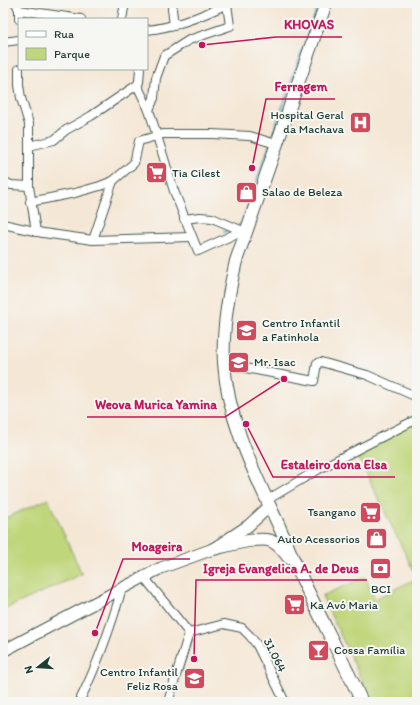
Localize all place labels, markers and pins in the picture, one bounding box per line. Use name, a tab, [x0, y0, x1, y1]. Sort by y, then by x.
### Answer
callout: KHOVAS	[276, 12, 342, 37]
callout: Ferragem	[266, 74, 335, 99]
place label: Hospital Geral da Machava	[271, 108, 345, 136]
hospital icon: Hospital Geral da Machava	[347, 109, 373, 135]
supermarket icon: Tia Cilest	[143, 160, 169, 186]
place label: Tia Cilest	[172, 166, 221, 180]
shop icon: Salao de Beleza	[234, 179, 260, 205]
place label: Salao de Beleza	[262, 185, 343, 199]
place label: Centro Infantil a Fatinhola	[262, 316, 341, 344]
school or university icon: Centro Infantil a Fatinhola	[233, 317, 259, 343]
school or university icon: Mr. Isac	[226, 349, 252, 375]
place label: Mr. Isac	[254, 355, 296, 369]
callout: Weova Murica Yamina	[87, 392, 225, 417]
callout: Estaleiro dona Elsa	[273, 452, 395, 477]
supermarket icon: Tsangano	[358, 499, 384, 525]
place label: Tsangano	[308, 505, 356, 519]
shop icon: Auto Acessorios	[363, 526, 389, 552]
place label: Auto Acessorios	[278, 532, 360, 546]
callout: Moageira	[123, 534, 190, 559]
callout: Igreja Evangelica A. de Deus	[196, 555, 367, 580]
bank icon: BCI	[368, 555, 394, 581]
place label: BCI	[371, 582, 391, 596]
supermarket icon: Ka Avó Maria	[281, 592, 307, 618]
place label: Ka Avó Maria	[310, 598, 379, 612]
bar icon: Cossa Família	[305, 637, 331, 663]
place label: Cossa Família	[334, 643, 405, 657]
place label: Centro Infantil Feliz Rosa	[100, 665, 179, 693]
school or university icon: Centro Infantil Feliz Rosa	[181, 666, 207, 692]

